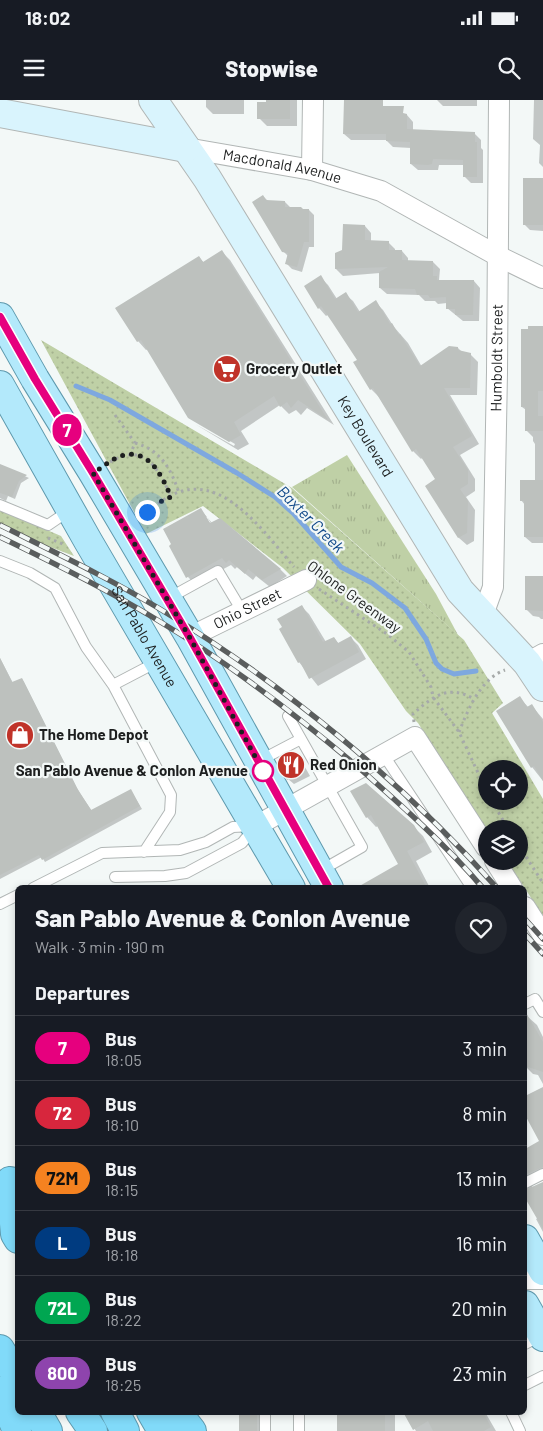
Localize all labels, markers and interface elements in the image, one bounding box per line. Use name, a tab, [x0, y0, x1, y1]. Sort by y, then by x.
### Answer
text: 18:02	[25, 6, 70, 29]
icon: menu	[20, 54, 48, 82]
icon: search	[495, 54, 523, 82]
text: Stopwise	[225, 55, 318, 81]
street label: Macdonald Avenue	[222, 145, 344, 187]
street label: Humboldt Street	[486, 304, 506, 412]
supermarket icon: Grocery Outlet	[212, 354, 242, 384]
place label: Grocery Outlet	[246, 359, 343, 377]
street label: Key Boulevard	[335, 392, 398, 480]
line badge: 7	[51, 414, 83, 446]
text: 7	[63, 419, 71, 441]
water label: Baxter Creek	[274, 481, 349, 556]
your location	[135, 500, 160, 525]
street label: Ohlone Greenway	[304, 556, 405, 636]
street label: San Pablo Avenue	[108, 582, 182, 690]
street label: Ohio Street	[210, 584, 284, 632]
shop icon: The Home Depot	[5, 720, 35, 750]
place label: The Home Depot	[39, 725, 149, 743]
restaurant icon: Red Onion	[276, 750, 306, 780]
place label: Red Onion	[310, 755, 377, 773]
marker: San Pablo Avenue & Conlon Avenue	[252, 760, 274, 782]
map controls	[478, 760, 528, 870]
button: locate	[478, 760, 528, 810]
place label: San Pablo Avenue & Conlon Avenue	[16, 761, 248, 779]
button: layers	[478, 820, 528, 870]
button: heart	[455, 902, 507, 954]
text: San Pablo Avenue & Conlon Avenue	[35, 903, 410, 932]
text: Walk · 3 min · 190 m	[35, 937, 164, 956]
text: Departures	[35, 981, 130, 1004]
text: Bus	[105, 1027, 137, 1050]
text: 7	[58, 1037, 67, 1059]
text: 3 min	[463, 1037, 507, 1060]
text: 18:05	[105, 1050, 142, 1069]
text: Bus	[105, 1092, 137, 1115]
text: 72	[53, 1102, 72, 1124]
text: 8 min	[463, 1102, 507, 1125]
text: 18:10	[105, 1115, 139, 1134]
text: Bus	[105, 1157, 137, 1180]
text: 72M	[47, 1167, 78, 1189]
text: 13 min	[456, 1167, 507, 1190]
text: 18:15	[105, 1180, 138, 1199]
text: Bus	[105, 1222, 137, 1245]
text: L	[57, 1232, 68, 1254]
text: 16 min	[456, 1232, 507, 1255]
text: 18:18	[105, 1245, 138, 1264]
text: Bus	[105, 1287, 137, 1310]
text: 72L	[48, 1297, 77, 1319]
text: 20 min	[451, 1297, 507, 1320]
text: 18:22	[105, 1310, 142, 1329]
text: Bus	[105, 1352, 137, 1375]
text: 800	[47, 1362, 78, 1384]
text: 23 min	[453, 1362, 507, 1385]
text: 18:25	[105, 1375, 141, 1394]

